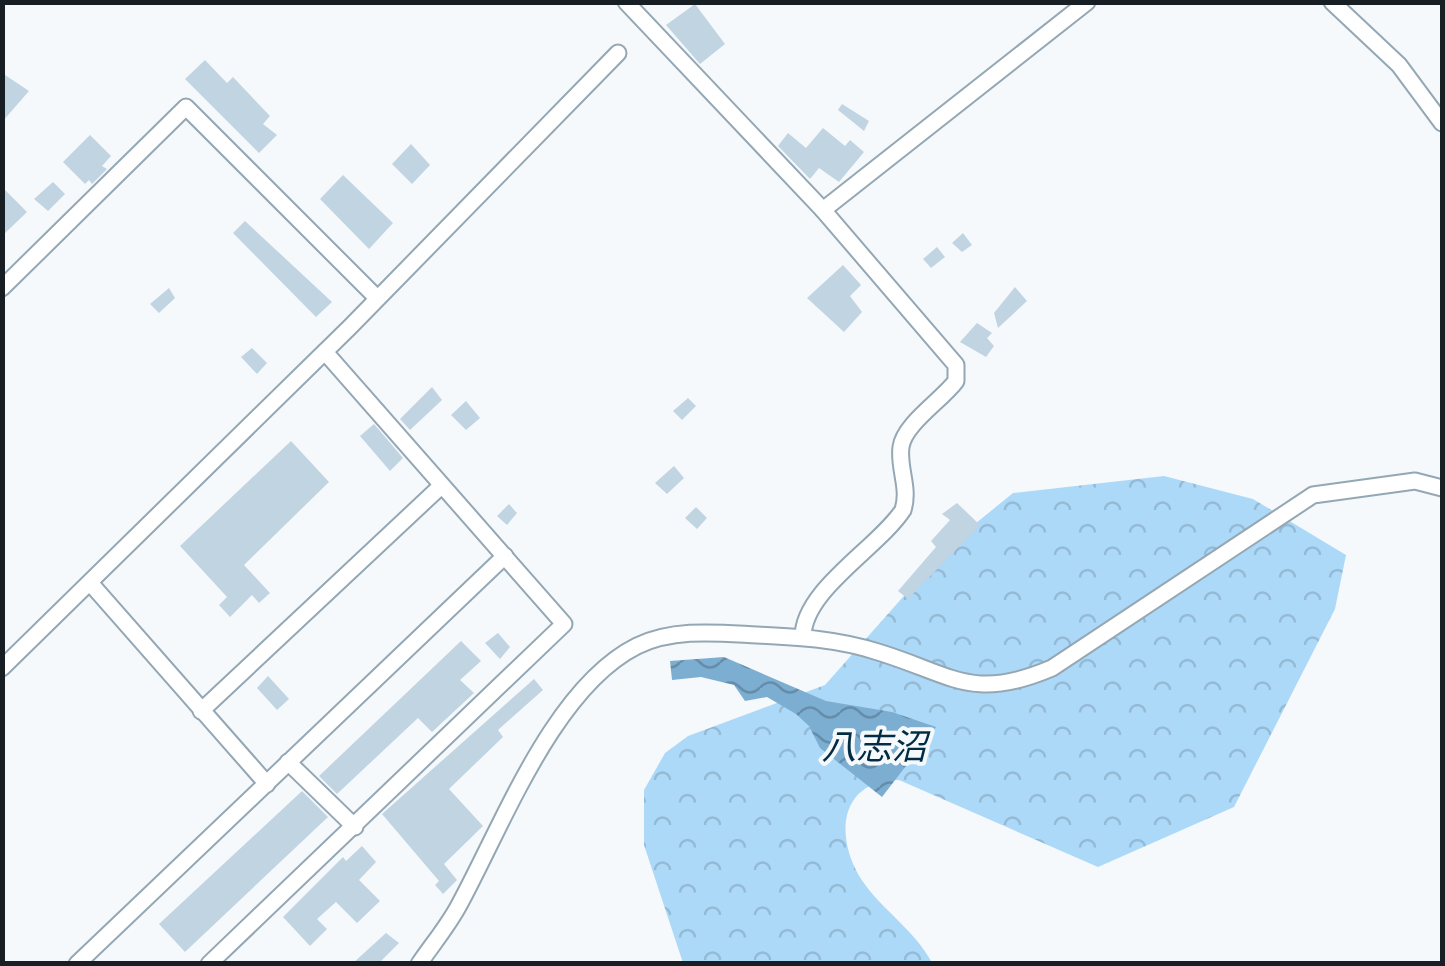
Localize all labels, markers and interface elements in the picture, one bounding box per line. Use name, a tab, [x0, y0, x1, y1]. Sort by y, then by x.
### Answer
water label: 八志沼	[821, 718, 931, 770]

